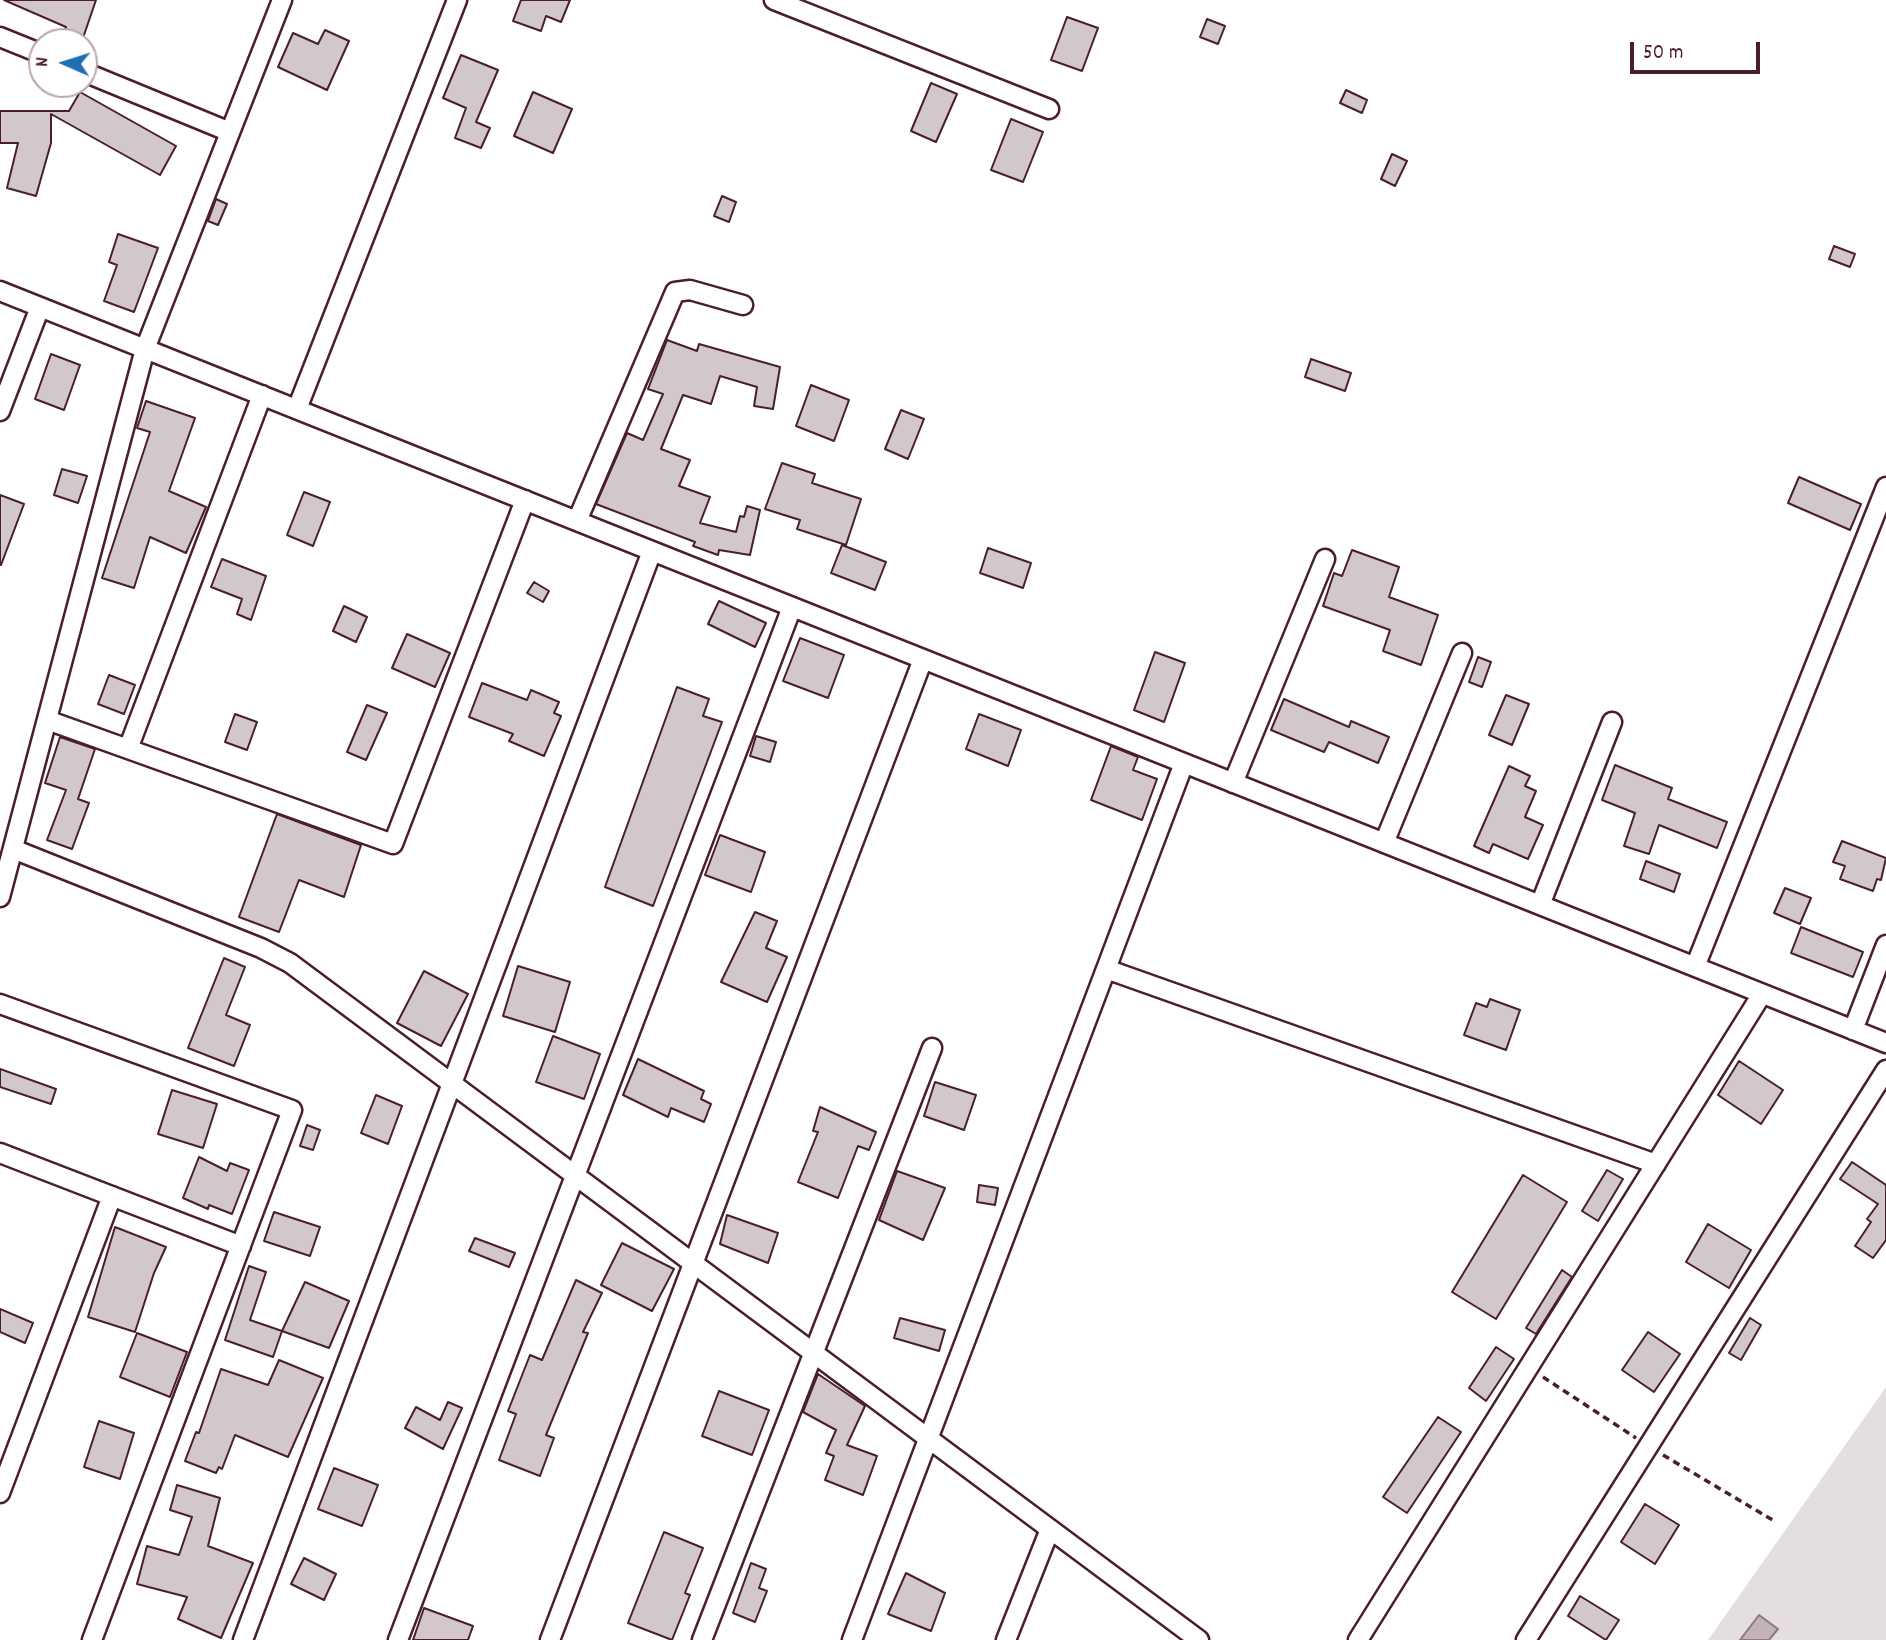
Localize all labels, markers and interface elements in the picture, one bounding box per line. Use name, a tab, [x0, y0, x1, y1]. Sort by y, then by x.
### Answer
north arrow	[28, 28, 98, 98]
scale bar	[1634, 28, 1764, 72]
text: 50 m	[1643, 39, 1683, 69]
text: N	[30, 57, 57, 67]

